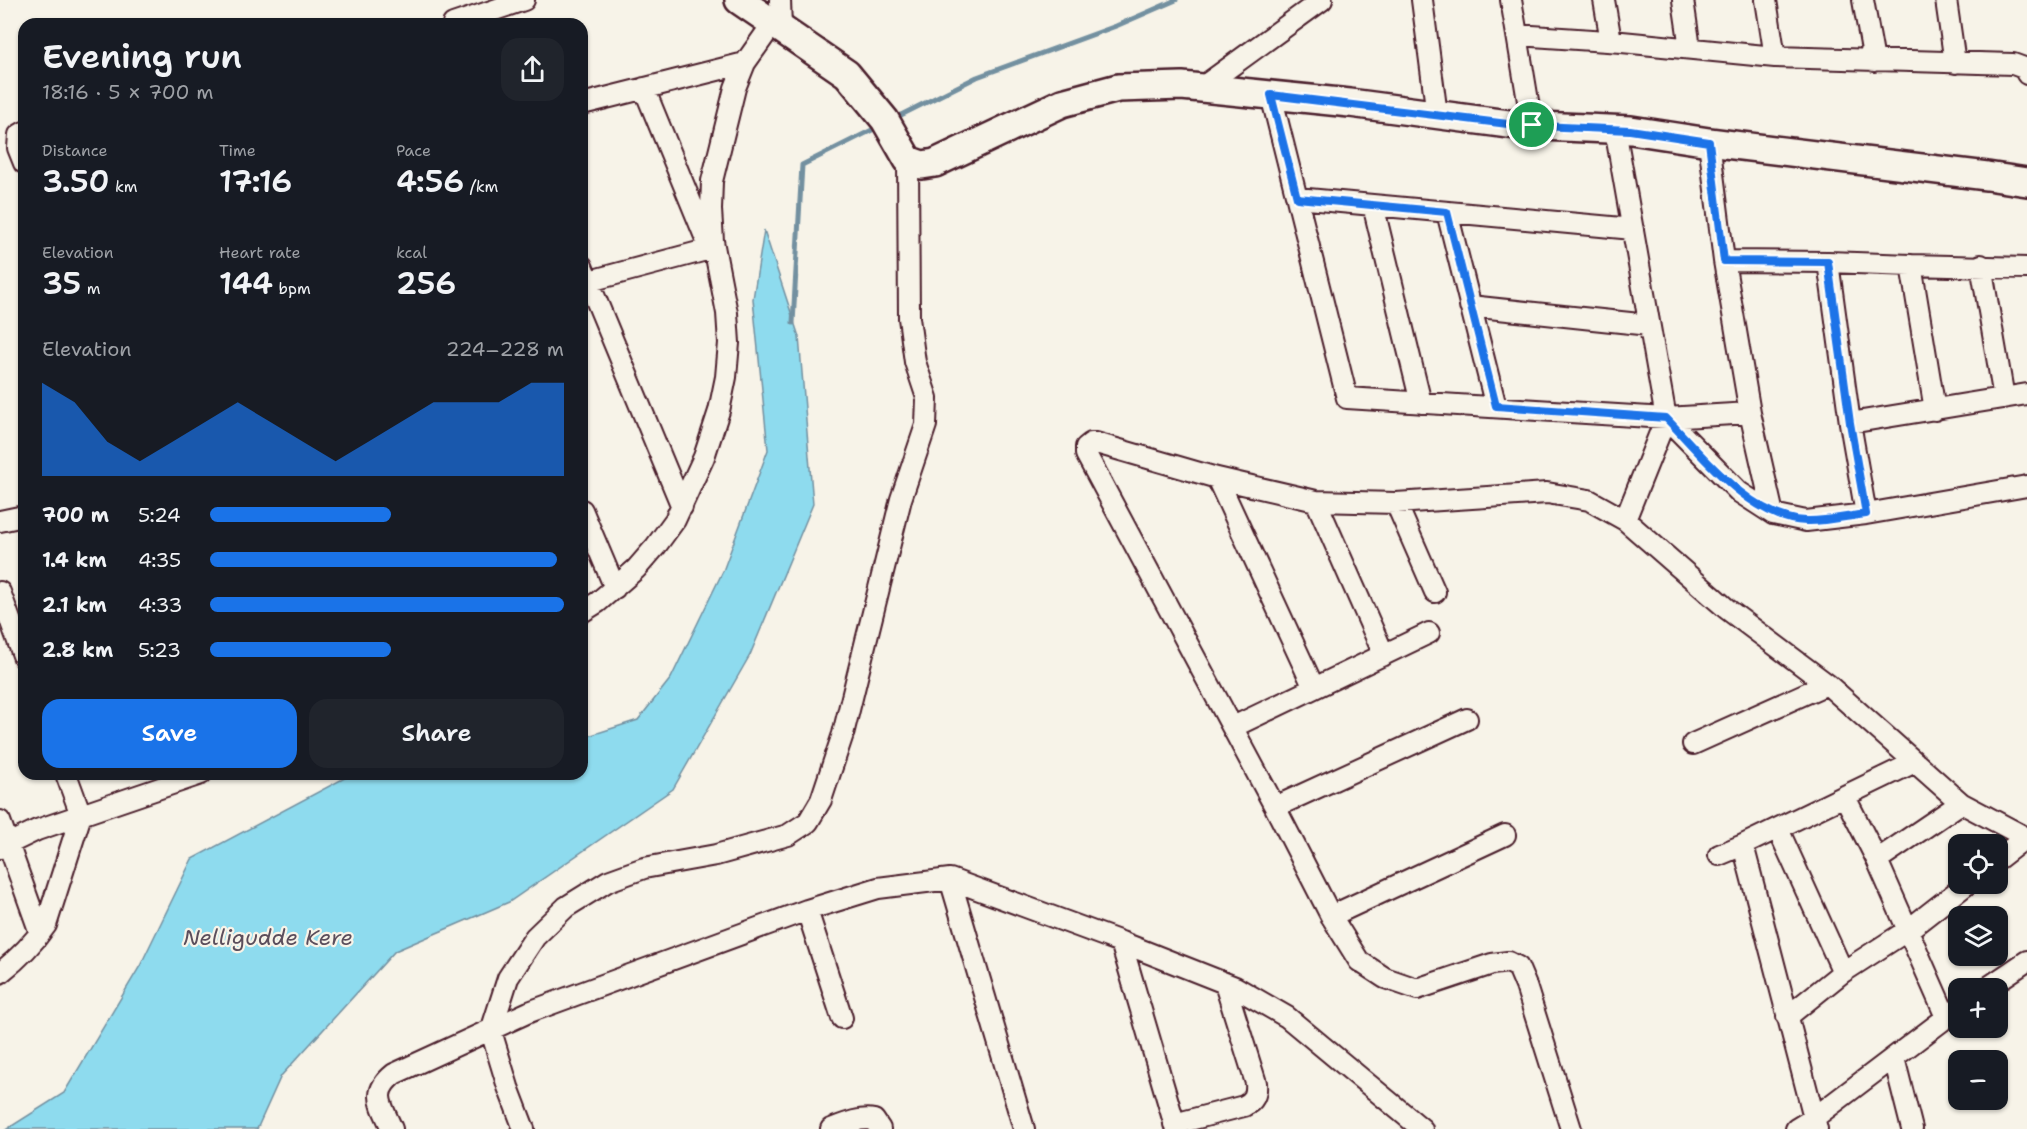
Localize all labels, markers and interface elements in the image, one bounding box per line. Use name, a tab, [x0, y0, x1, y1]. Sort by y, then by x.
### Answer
text: Evening run	[42, 34, 242, 79]
button: share	[501, 38, 564, 101]
text: 18:16 · 5 × 700 m	[42, 79, 214, 105]
pin	[1506, 99, 1557, 150]
icon: arrive	[1515, 108, 1548, 141]
text: Distance	[42, 140, 108, 161]
text: Time	[219, 140, 256, 161]
text: Pace	[396, 140, 431, 161]
text: 3.50	[42, 161, 109, 202]
text: 17:16	[219, 161, 292, 202]
text: 4:56	[396, 161, 464, 202]
text: km	[109, 176, 138, 197]
text: /km	[464, 176, 498, 197]
text: Elevation	[42, 242, 114, 263]
text: Heart rate	[219, 242, 301, 263]
text: kcal	[396, 242, 427, 263]
text: 35	[42, 263, 81, 304]
text: 144	[219, 263, 273, 304]
text: 256	[396, 263, 456, 304]
text: m	[81, 278, 100, 299]
text: bpm	[273, 278, 311, 299]
text: Elevation	[42, 336, 132, 362]
text: 224–228 m	[446, 336, 564, 362]
text: 700 m	[42, 502, 109, 528]
text: 5:24	[138, 502, 181, 528]
text: 1.4 km	[42, 547, 107, 573]
text: 4:35	[138, 547, 181, 573]
text: 2.1 km	[42, 592, 107, 618]
text: 4:33	[138, 592, 182, 618]
text: 2.8 km	[42, 637, 113, 663]
text: 5:23	[138, 637, 181, 663]
button: Save	[42, 699, 297, 768]
button: Share	[309, 699, 564, 768]
map controls	[1948, 834, 2008, 1110]
button: locate	[1948, 834, 2008, 894]
button: layers	[1948, 906, 2008, 966]
water label: Nelligudde Kere	[183, 923, 353, 952]
button: +	[1948, 978, 2008, 1038]
button: −	[1948, 1050, 2008, 1110]

